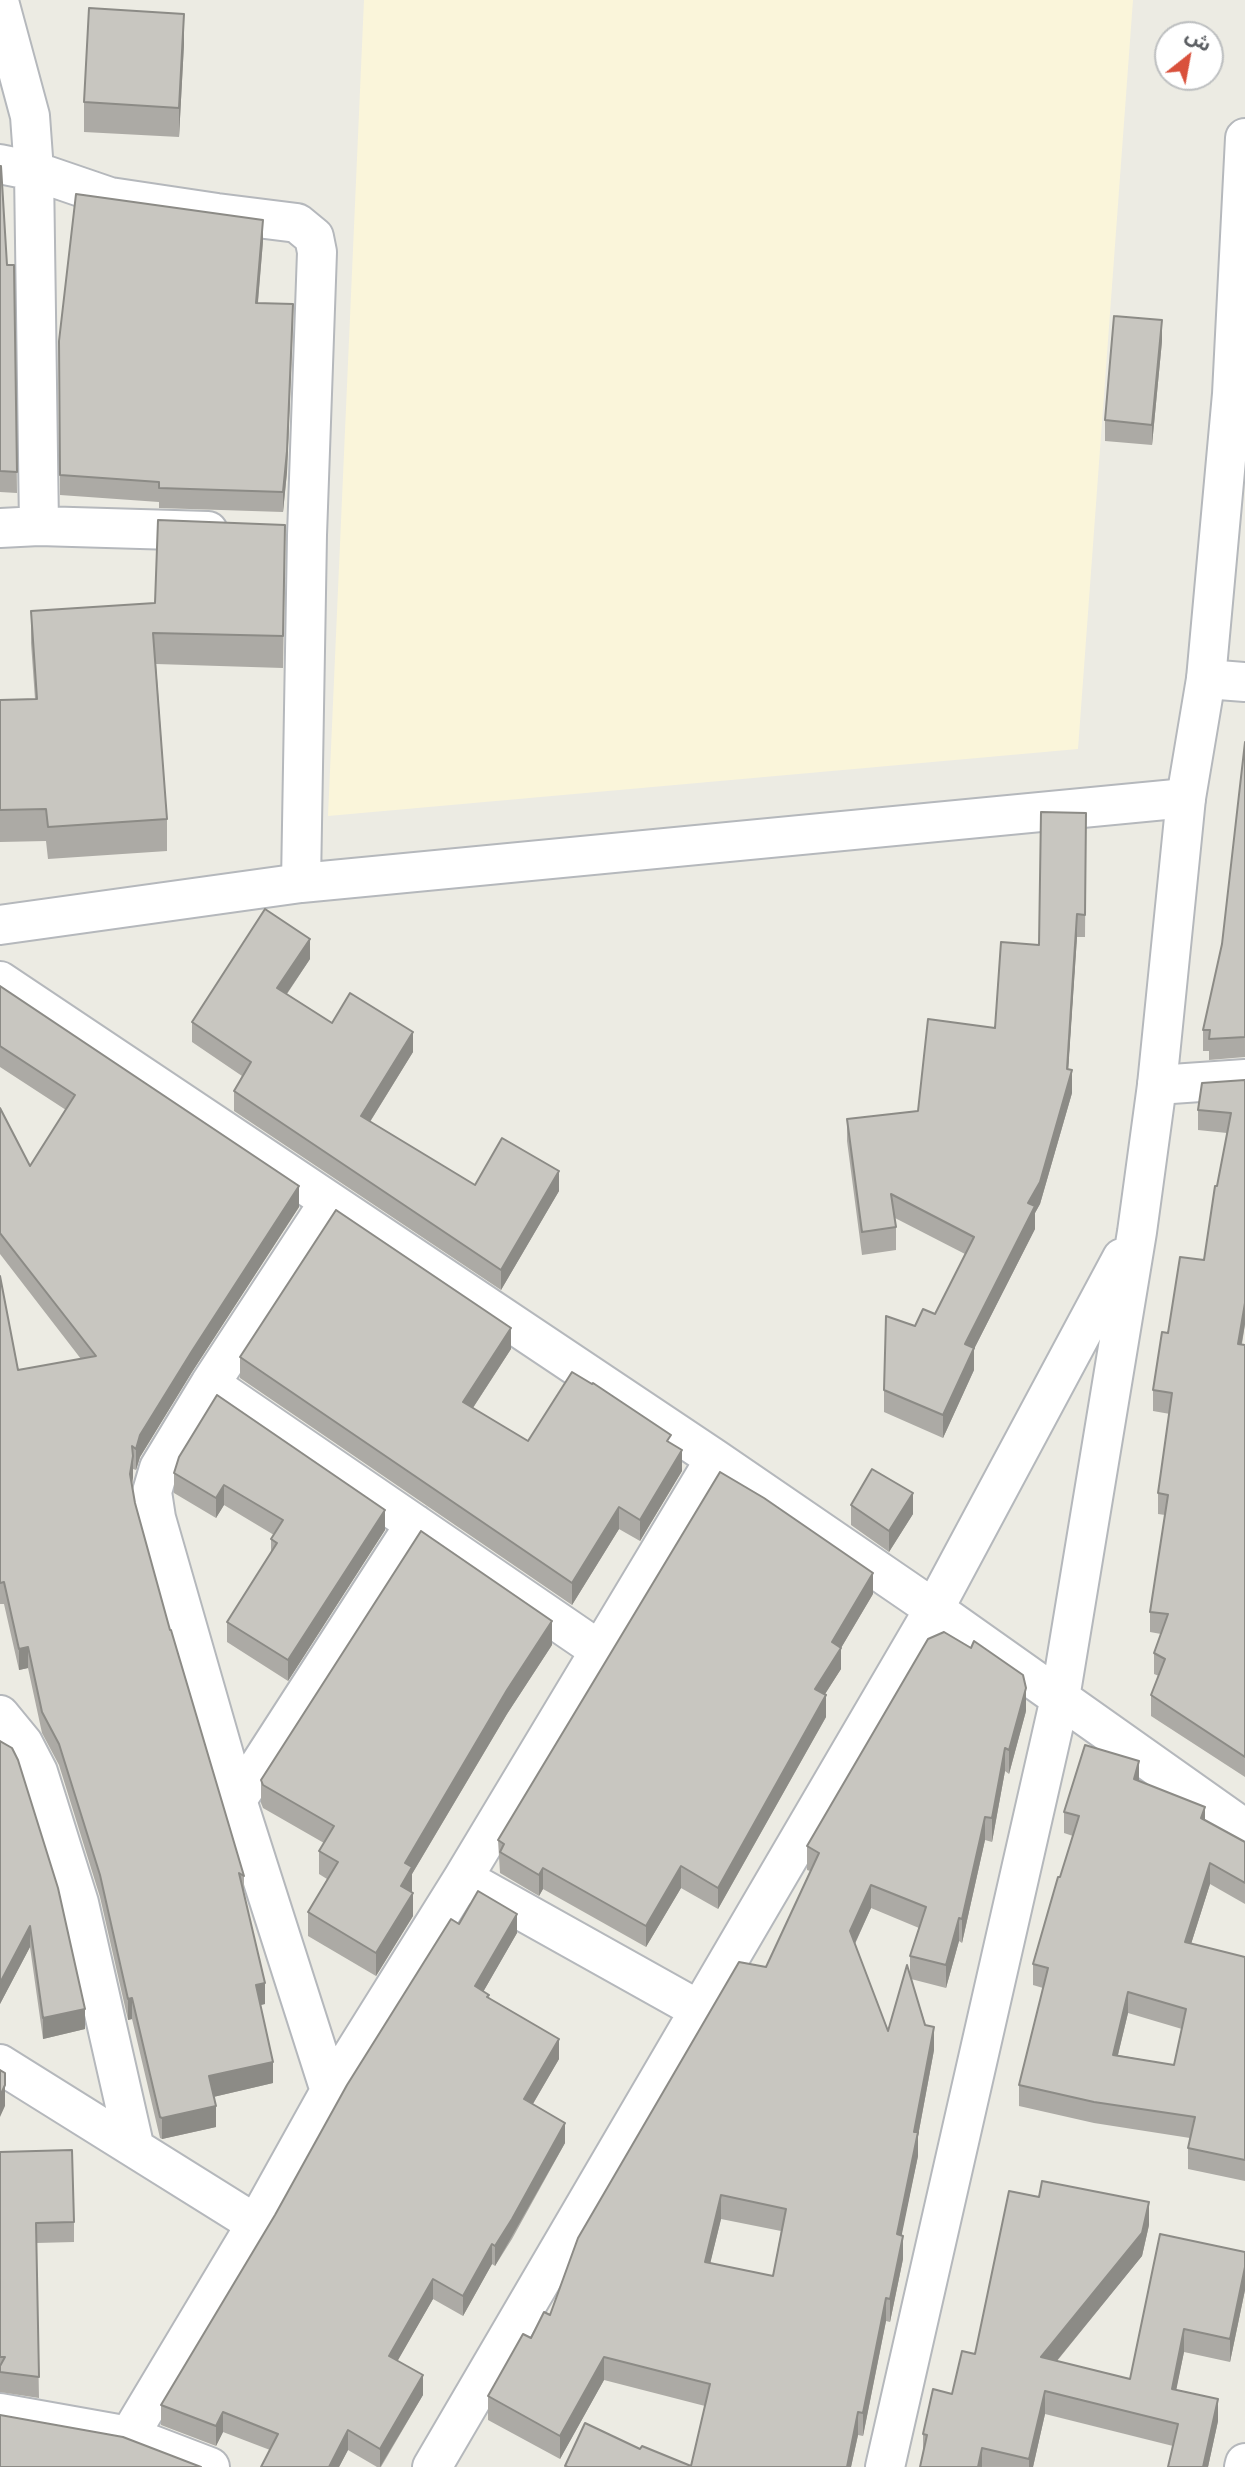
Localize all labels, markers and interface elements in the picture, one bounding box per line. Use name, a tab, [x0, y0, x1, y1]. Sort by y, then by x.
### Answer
text: ش	[1180, 20, 1218, 58]
north arrow	[1154, 21, 1224, 91]

